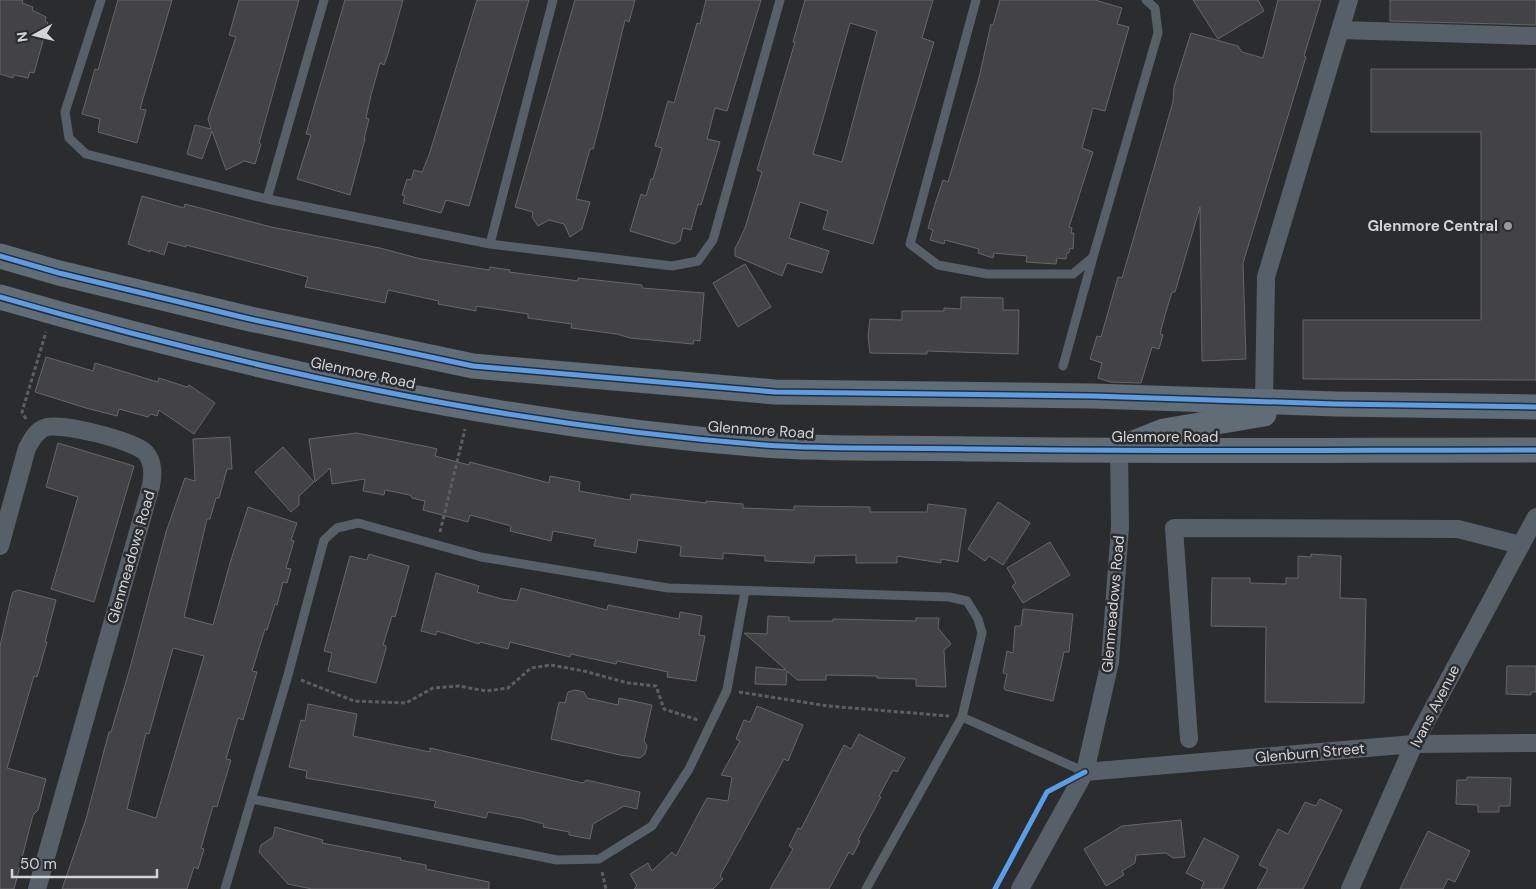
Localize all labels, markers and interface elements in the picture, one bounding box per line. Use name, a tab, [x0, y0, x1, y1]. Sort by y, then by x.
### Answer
north arrow	[10, 10, 60, 60]
text: N	[13, 30, 32, 43]
place label: Glenmore Central	[1367, 216, 1498, 236]
marker: Glenmore Central	[1502, 220, 1514, 232]
street label: Glenmore Road	[309, 352, 417, 394]
street label: Glenmore Road	[707, 416, 815, 444]
street label: Glenmore Road	[1112, 427, 1218, 447]
street label: Glenmeadows Road	[102, 488, 160, 626]
street label: Glenmeadows Road	[1097, 534, 1129, 674]
street label: Ivans Avenue	[1406, 661, 1464, 751]
street label: Glenburn Street	[1254, 738, 1366, 768]
scale bar	[12, 846, 158, 878]
text: 50 m	[20, 854, 57, 874]

